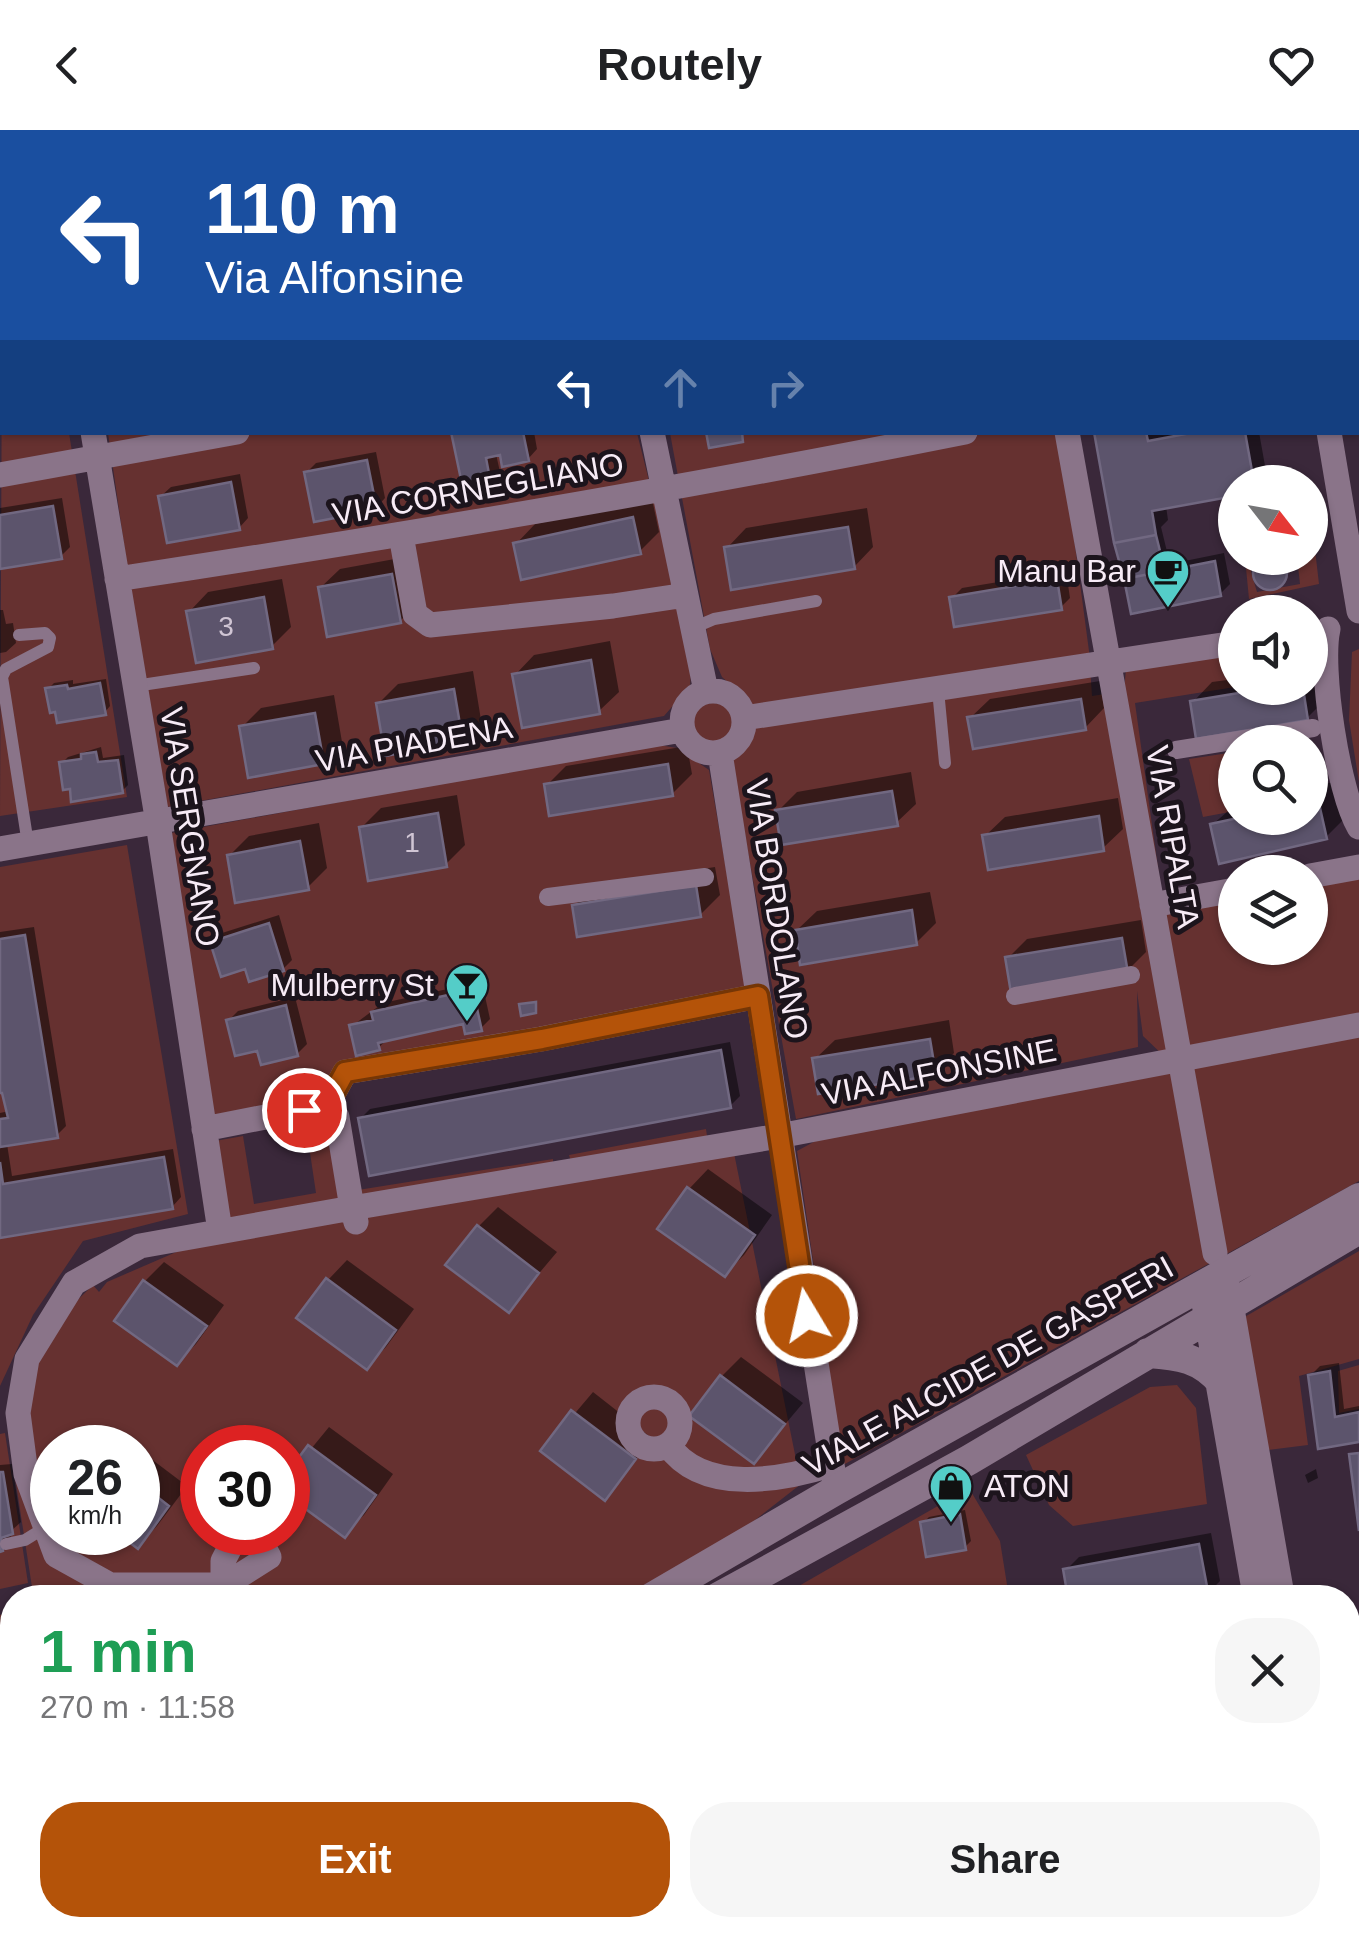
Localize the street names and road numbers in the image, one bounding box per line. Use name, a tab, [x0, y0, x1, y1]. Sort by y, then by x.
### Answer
street label: VIA CORNEGLIANO	[330, 446, 626, 532]
street label: VIA SERGNANO	[153, 705, 227, 949]
street label: VIA PIADENA	[313, 709, 516, 779]
street label: VIA RIPALTA	[1139, 743, 1207, 932]
street label: VIA BORDOLANO	[739, 776, 815, 1042]
street label: VIA ALFONSINE	[819, 1032, 1059, 1112]
street label: VIALE ALCIDE DE GASPERI	[797, 1249, 1179, 1483]

